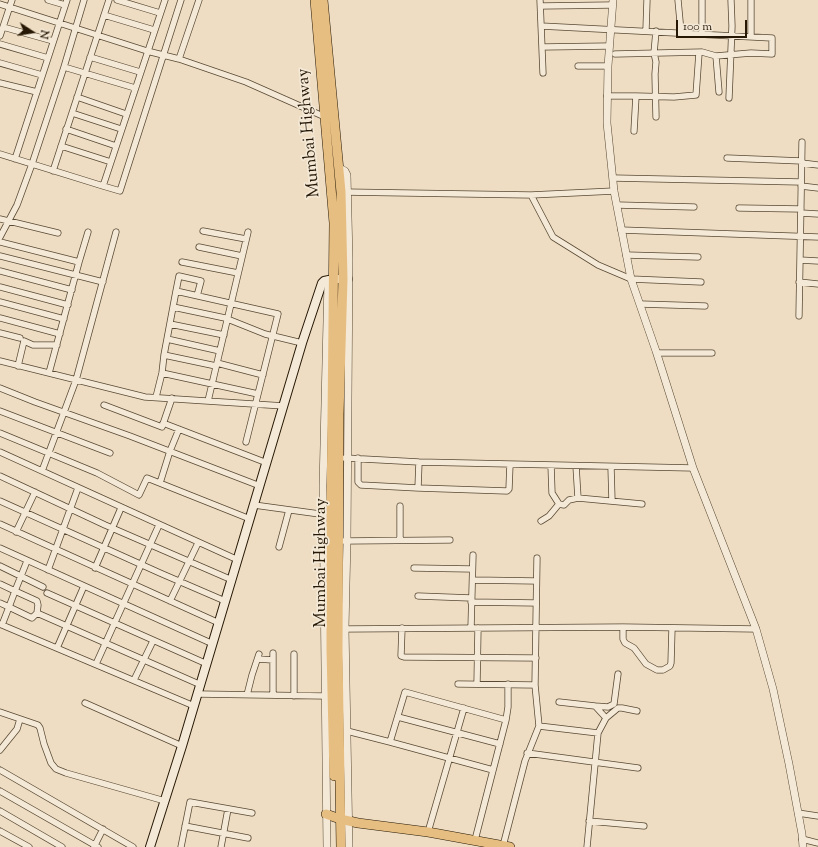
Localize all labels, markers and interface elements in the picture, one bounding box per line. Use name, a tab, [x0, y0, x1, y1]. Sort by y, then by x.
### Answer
north arrow	[12, 12, 52, 52]
scale bar	[678, 12, 749, 38]
text: 100 m	[683, 18, 712, 36]
text: N	[35, 29, 52, 40]
street label: Mumbai Highway	[294, 68, 326, 198]
street label: Mumbai Highway	[312, 498, 332, 628]

